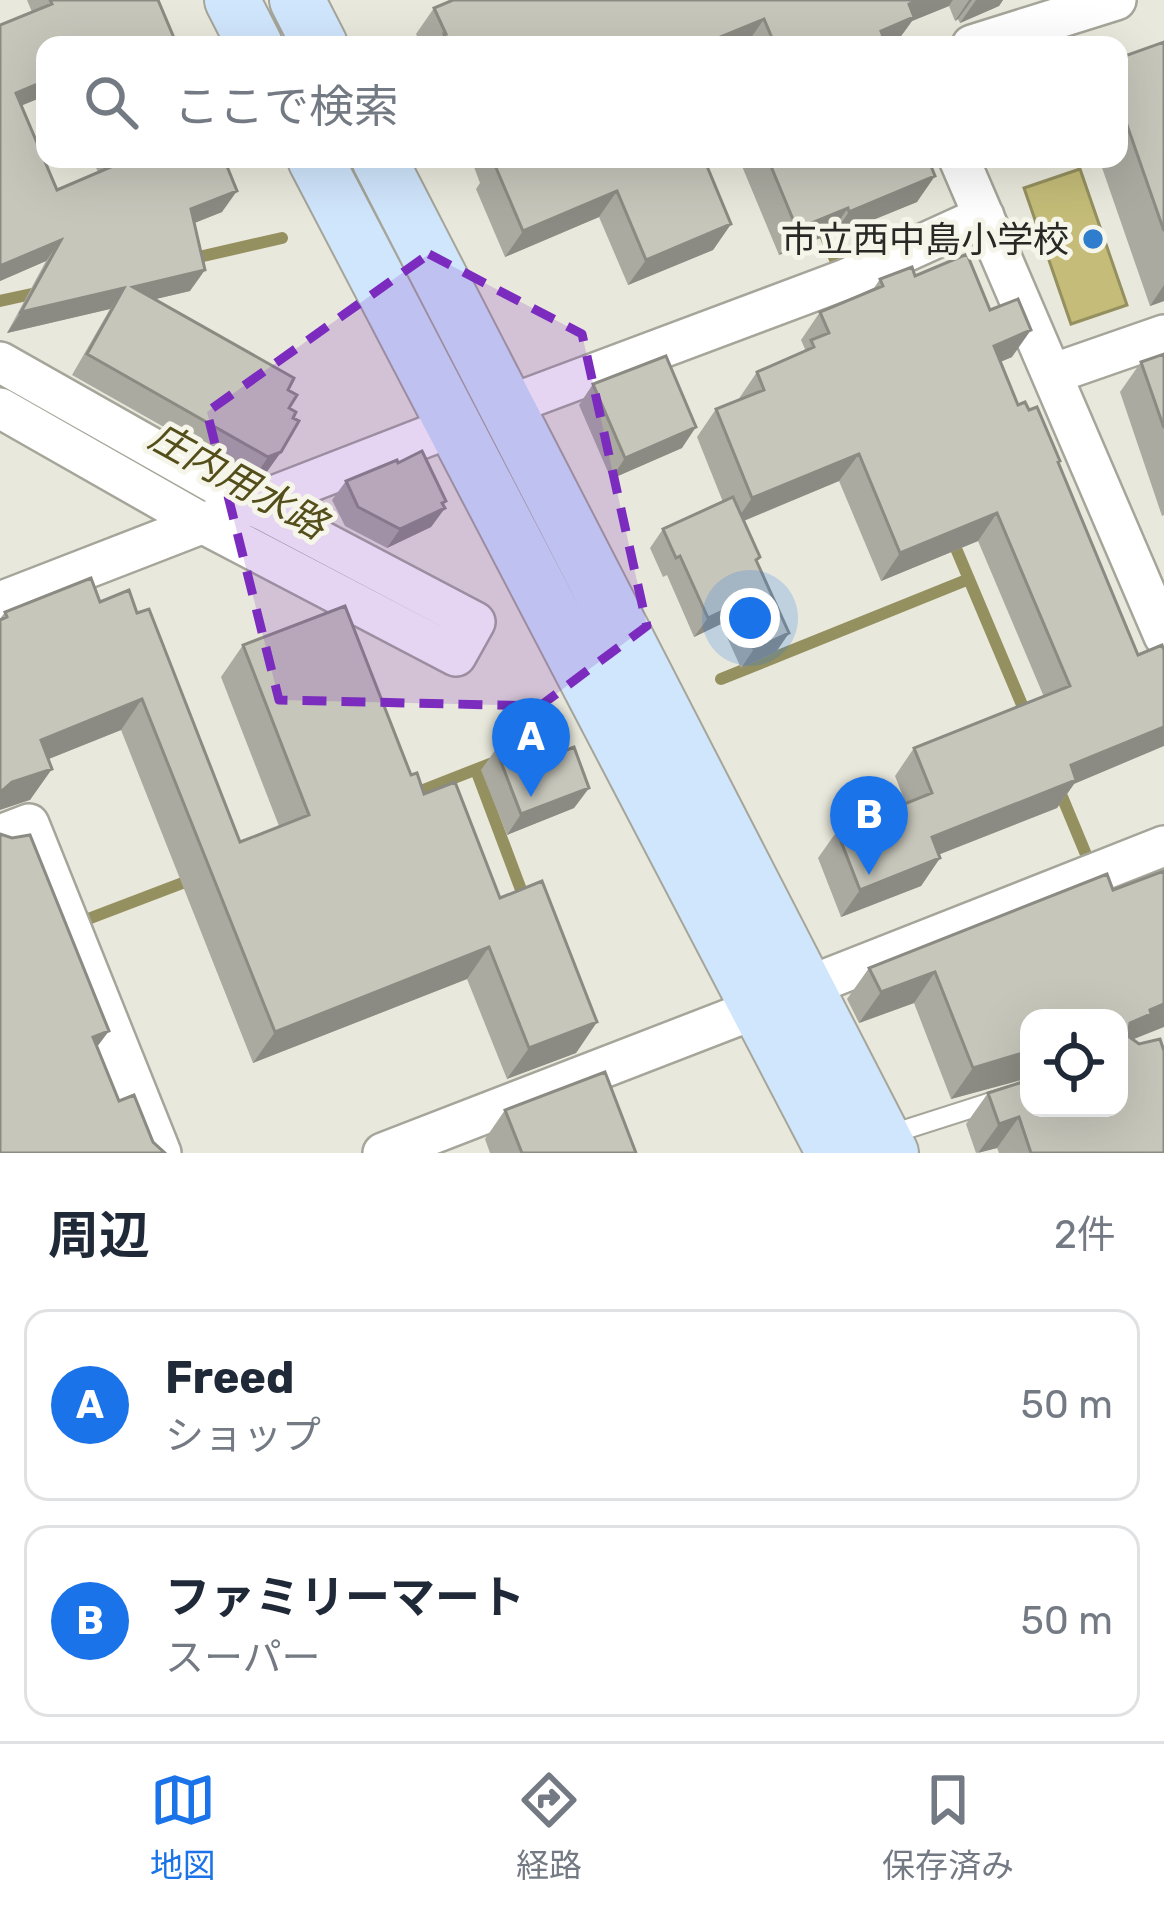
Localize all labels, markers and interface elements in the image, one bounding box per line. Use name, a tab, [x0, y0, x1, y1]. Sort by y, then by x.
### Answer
search box	[36, 36, 1128, 168]
icon: search	[78, 69, 144, 135]
text: ここで検索	[174, 80, 399, 133]
place label: 市立西中島小学校	[781, 218, 1069, 261]
marker: 市立西中島小学校	[1080, 226, 1106, 252]
water label: 庄内用水路	[142, 414, 337, 550]
your location	[720, 588, 780, 648]
pin: A	[492, 698, 570, 797]
pin: B	[830, 776, 908, 875]
map controls	[1020, 1009, 1128, 1117]
button: locate	[1020, 1009, 1128, 1117]
text: 周辺	[48, 1205, 150, 1266]
text: 2件	[1054, 1212, 1116, 1258]
text: Freed	[165, 1351, 294, 1404]
text: A	[76, 1382, 104, 1428]
text: 50 m	[1021, 1382, 1113, 1428]
text: ショップ	[165, 1413, 321, 1459]
text: ファミリーマート	[165, 1571, 525, 1624]
text: B	[76, 1598, 104, 1644]
text: 50 m	[1021, 1598, 1113, 1644]
text: スーパー	[165, 1635, 321, 1681]
tab: 地図	[150, 1767, 216, 1887]
tab: 経路	[516, 1767, 582, 1887]
tab: 保存済み	[882, 1767, 1014, 1887]

